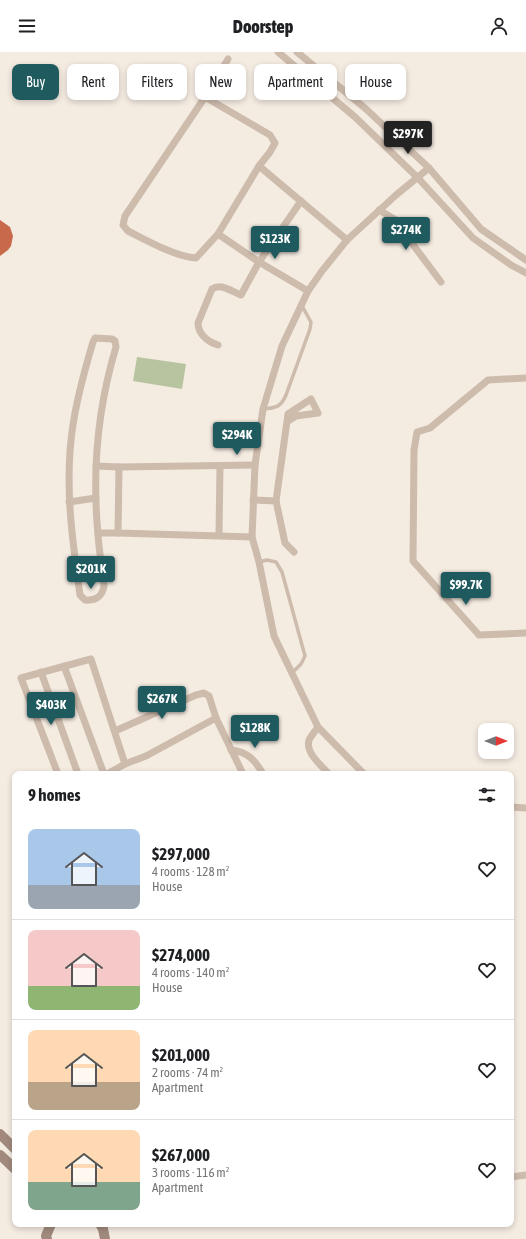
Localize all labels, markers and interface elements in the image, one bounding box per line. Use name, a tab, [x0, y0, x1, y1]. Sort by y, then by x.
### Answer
icon: menu	[16, 15, 38, 37]
icon: person	[488, 15, 510, 37]
text: Doorstep	[233, 16, 293, 37]
chip: Buy	[12, 64, 59, 100]
chip: Rent	[67, 64, 119, 100]
chip: Filters	[127, 64, 187, 100]
chip: New	[195, 64, 246, 100]
chip: Apartment	[254, 64, 337, 100]
chip: House	[345, 64, 406, 100]
pin: $297K	[380, 121, 436, 155]
text: $297K	[393, 126, 423, 141]
pin: $274K	[378, 217, 434, 251]
text: $274K	[391, 222, 421, 237]
pin: $123K	[247, 226, 303, 260]
text: $123K	[260, 231, 290, 246]
pin: $294K	[209, 422, 265, 456]
text: $294K	[222, 427, 252, 442]
pin: $201K	[63, 556, 119, 590]
text: $201K	[76, 561, 106, 576]
pin: $99.7K	[433, 572, 499, 606]
text: $99.7K	[450, 577, 482, 592]
pin: $267K	[134, 686, 190, 720]
text: $267K	[147, 691, 177, 706]
pin: $403K	[23, 692, 79, 726]
text: $403K	[36, 697, 66, 712]
pin: $128K	[227, 715, 283, 749]
text: $128K	[240, 720, 270, 735]
north arrow	[478, 723, 514, 759]
map controls	[478, 723, 514, 759]
icon: filters	[476, 784, 498, 806]
text: 9 homes	[28, 785, 81, 805]
text: $297,000	[152, 844, 210, 864]
icon: home	[60, 845, 108, 893]
icon: heart	[476, 858, 498, 880]
text: 4 rooms · 128 m²	[152, 864, 229, 879]
text: House	[152, 879, 182, 894]
text: $274,000	[152, 945, 210, 965]
icon: home	[60, 946, 108, 994]
icon: heart	[476, 959, 498, 981]
text: 4 rooms · 140 m²	[152, 965, 229, 980]
text: House	[152, 980, 182, 995]
text: $201,000	[152, 1045, 210, 1065]
icon: home	[60, 1046, 108, 1094]
icon: heart	[476, 1059, 498, 1081]
text: 2 rooms · 74 m²	[152, 1065, 223, 1080]
text: Apartment	[152, 1080, 203, 1095]
text: $267,000	[152, 1145, 210, 1165]
icon: home	[60, 1146, 108, 1194]
icon: heart	[476, 1159, 498, 1181]
text: 3 rooms · 116 m²	[152, 1165, 229, 1180]
text: Apartment	[152, 1180, 203, 1195]

